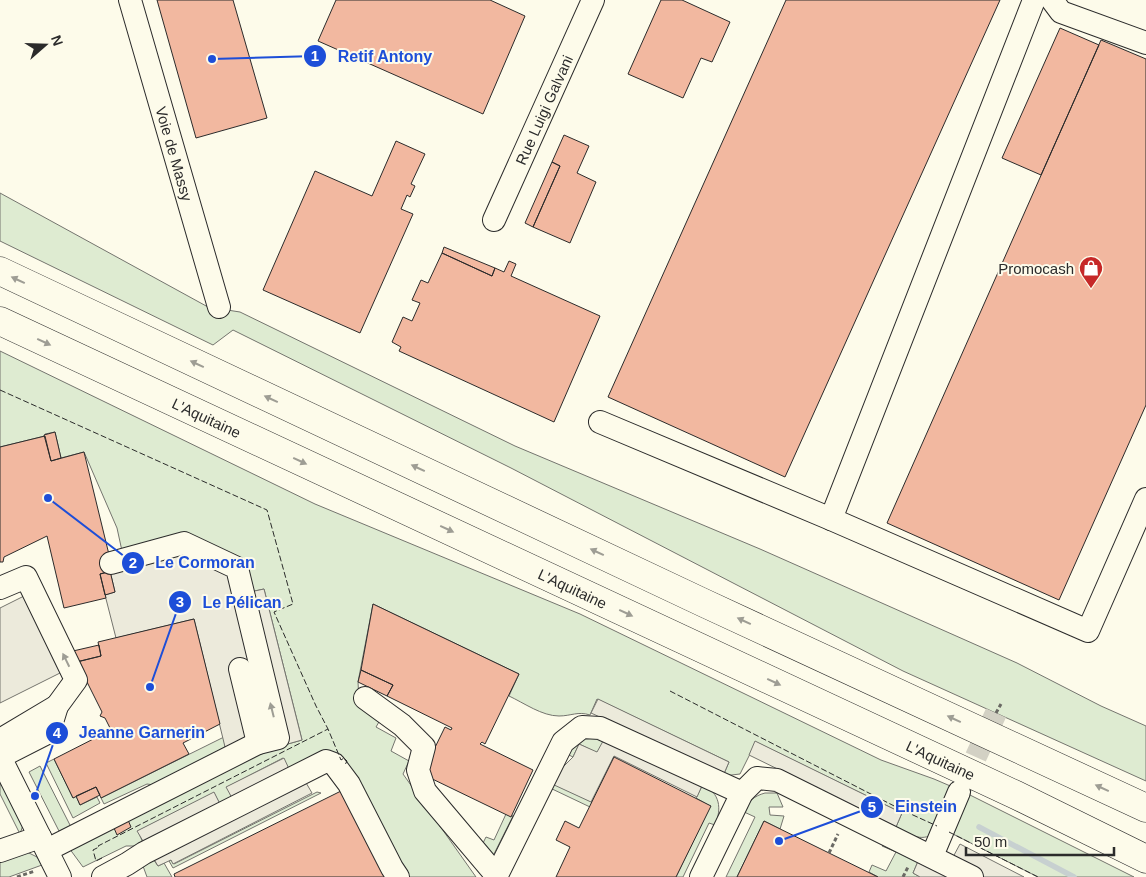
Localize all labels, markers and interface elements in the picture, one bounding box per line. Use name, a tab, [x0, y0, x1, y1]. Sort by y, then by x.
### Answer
north arrow	[20, 20, 70, 70]
text: N	[48, 33, 66, 48]
callout: Retif Antony	[303, 41, 443, 72]
text: 1	[311, 47, 319, 64]
text: Retif Antony	[338, 48, 432, 65]
street label: Rue Luigi Galvani	[512, 52, 576, 167]
street label: Voie de Massy	[153, 104, 196, 203]
shop icon: Promocash	[1078, 255, 1104, 289]
place label: Promocash	[998, 260, 1074, 277]
one-way arrow	[11, 275, 25, 283]
one-way arrow	[37, 338, 51, 346]
one-way arrow	[190, 360, 204, 368]
street label: L'Aquitaine	[170, 394, 244, 441]
one-way arrow	[264, 395, 278, 403]
one-way arrow	[293, 457, 307, 465]
one-way arrow	[411, 463, 425, 471]
one-way arrow	[440, 526, 454, 534]
callout: Le Cormoran	[120, 547, 265, 578]
one-way arrow	[590, 548, 604, 556]
text: 2	[129, 554, 137, 571]
text: Le Cormoran	[155, 554, 255, 571]
street label: L'Aquitaine	[536, 565, 610, 612]
callout: Le Pélican	[167, 587, 291, 618]
text: 3	[176, 593, 184, 610]
text: Le Pélican	[202, 594, 282, 611]
one-way arrow	[619, 609, 633, 617]
one-way arrow	[737, 617, 751, 625]
one-way arrow	[62, 653, 70, 667]
one-way arrow	[766, 677, 781, 686]
one-way arrow	[268, 703, 276, 718]
one-way arrow	[947, 715, 962, 723]
callout: Jeanne Garnerin	[44, 717, 215, 748]
text: 4	[53, 724, 62, 741]
text: Jeanne Garnerin	[79, 724, 205, 741]
street label: L'Aquitaine	[904, 737, 978, 783]
one-way arrow	[1095, 783, 1109, 791]
callout: Einstein	[860, 791, 967, 822]
text: 5	[868, 798, 876, 815]
text: Einstein	[895, 798, 957, 815]
scale bar	[966, 824, 1114, 856]
text: 50 m	[974, 833, 1007, 850]

